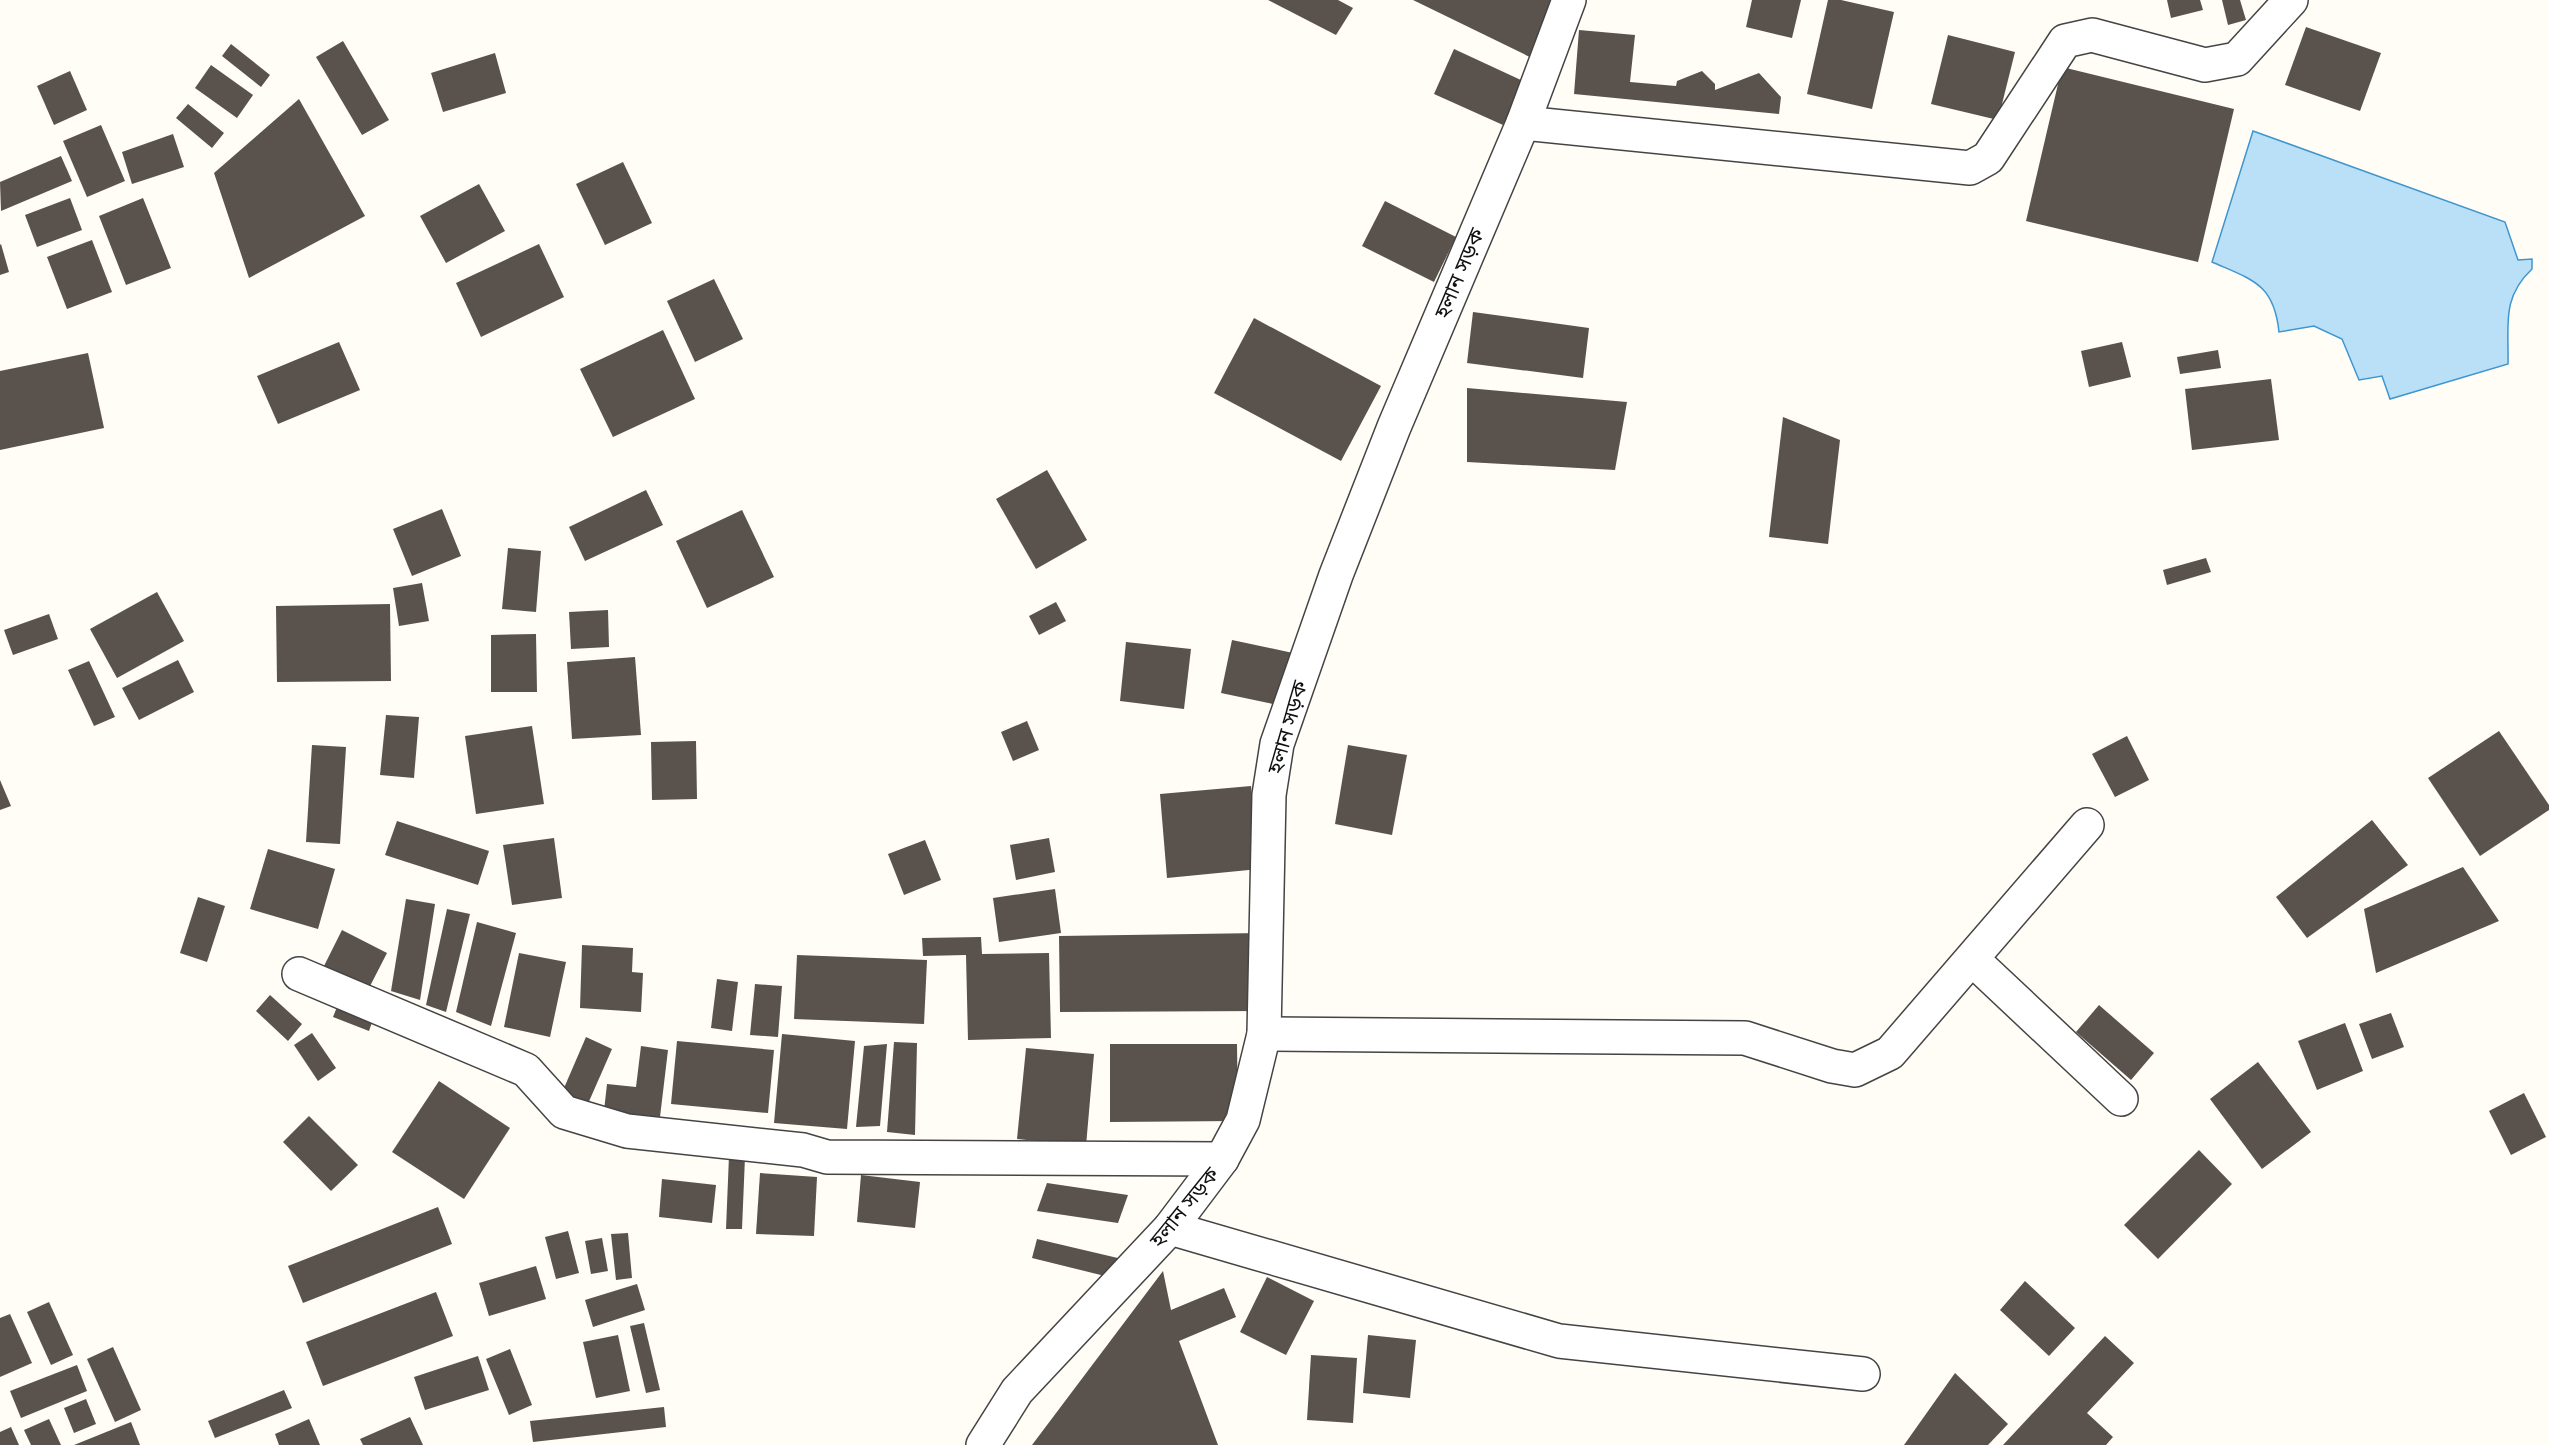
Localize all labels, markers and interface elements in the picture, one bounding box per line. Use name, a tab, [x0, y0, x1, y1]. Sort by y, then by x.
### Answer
street label: হলান সড়ক	[1428, 223, 1490, 323]
street label: হলান সড়ক	[1261, 676, 1313, 777]
street label: হলান সড়ক	[1143, 1161, 1225, 1253]

